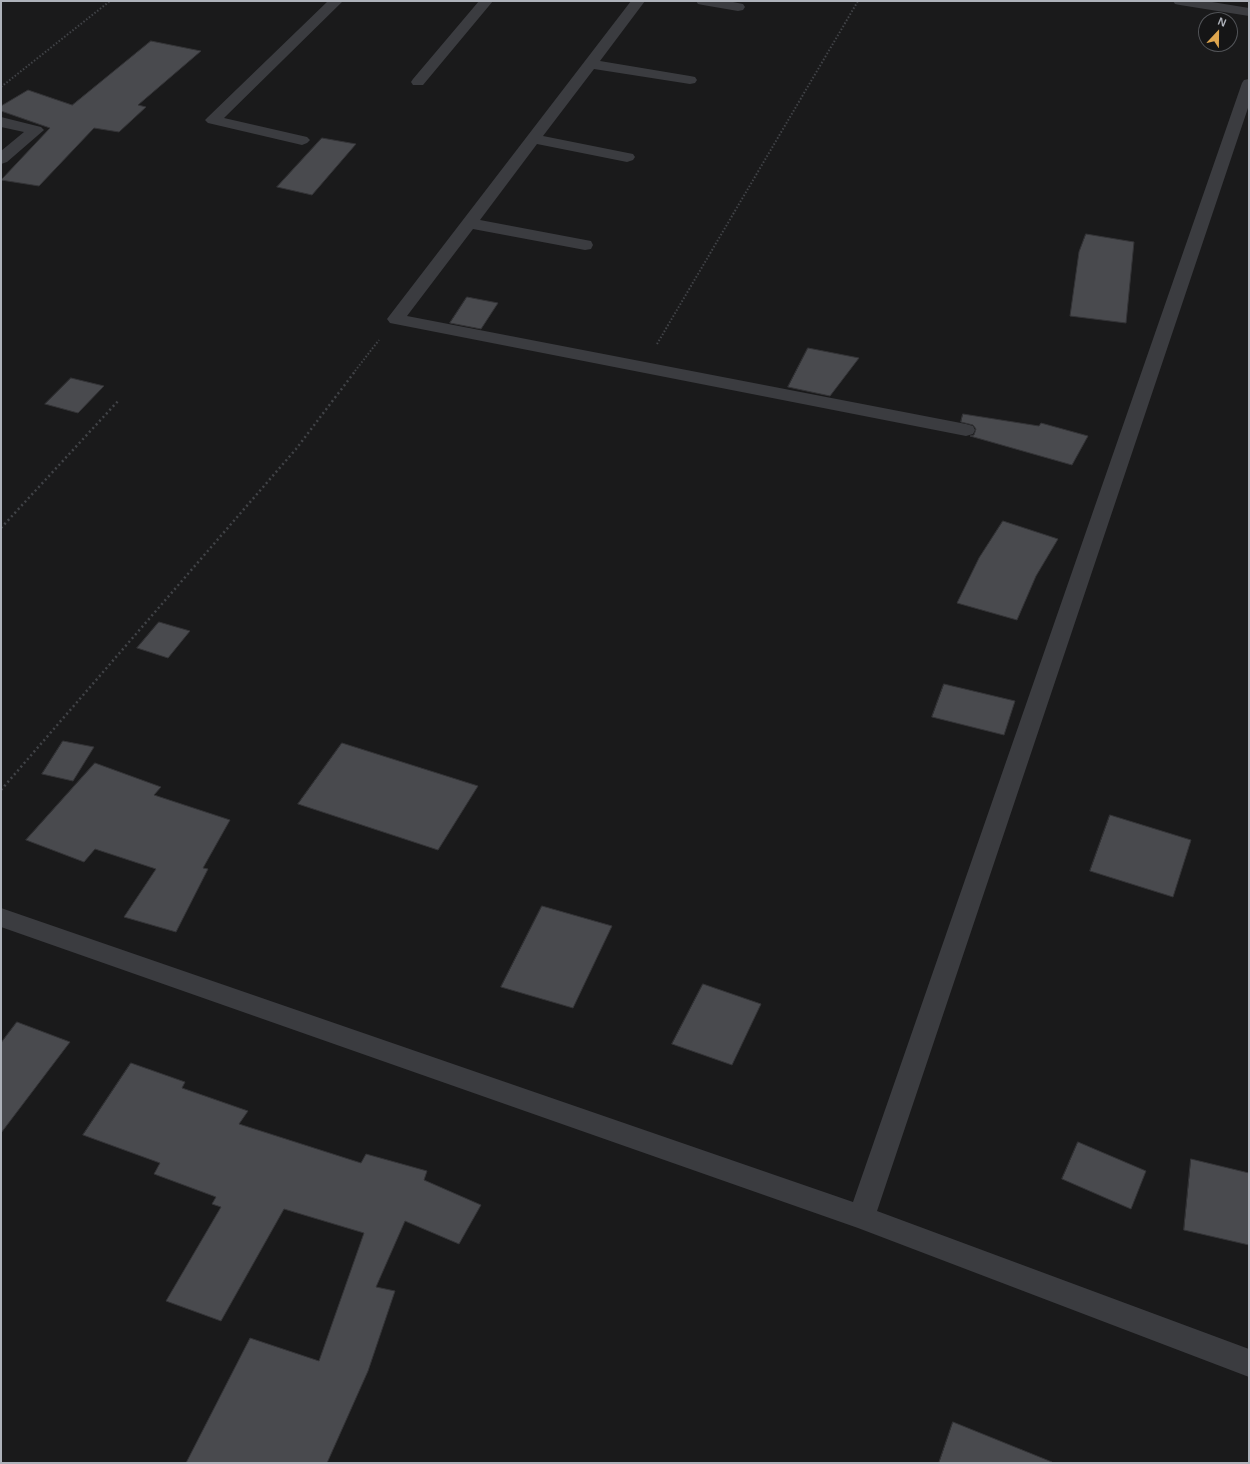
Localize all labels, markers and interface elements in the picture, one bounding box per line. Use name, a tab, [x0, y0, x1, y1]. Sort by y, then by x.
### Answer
north arrow	[1198, 12, 1238, 52]
text: N	[1216, 15, 1228, 29]

